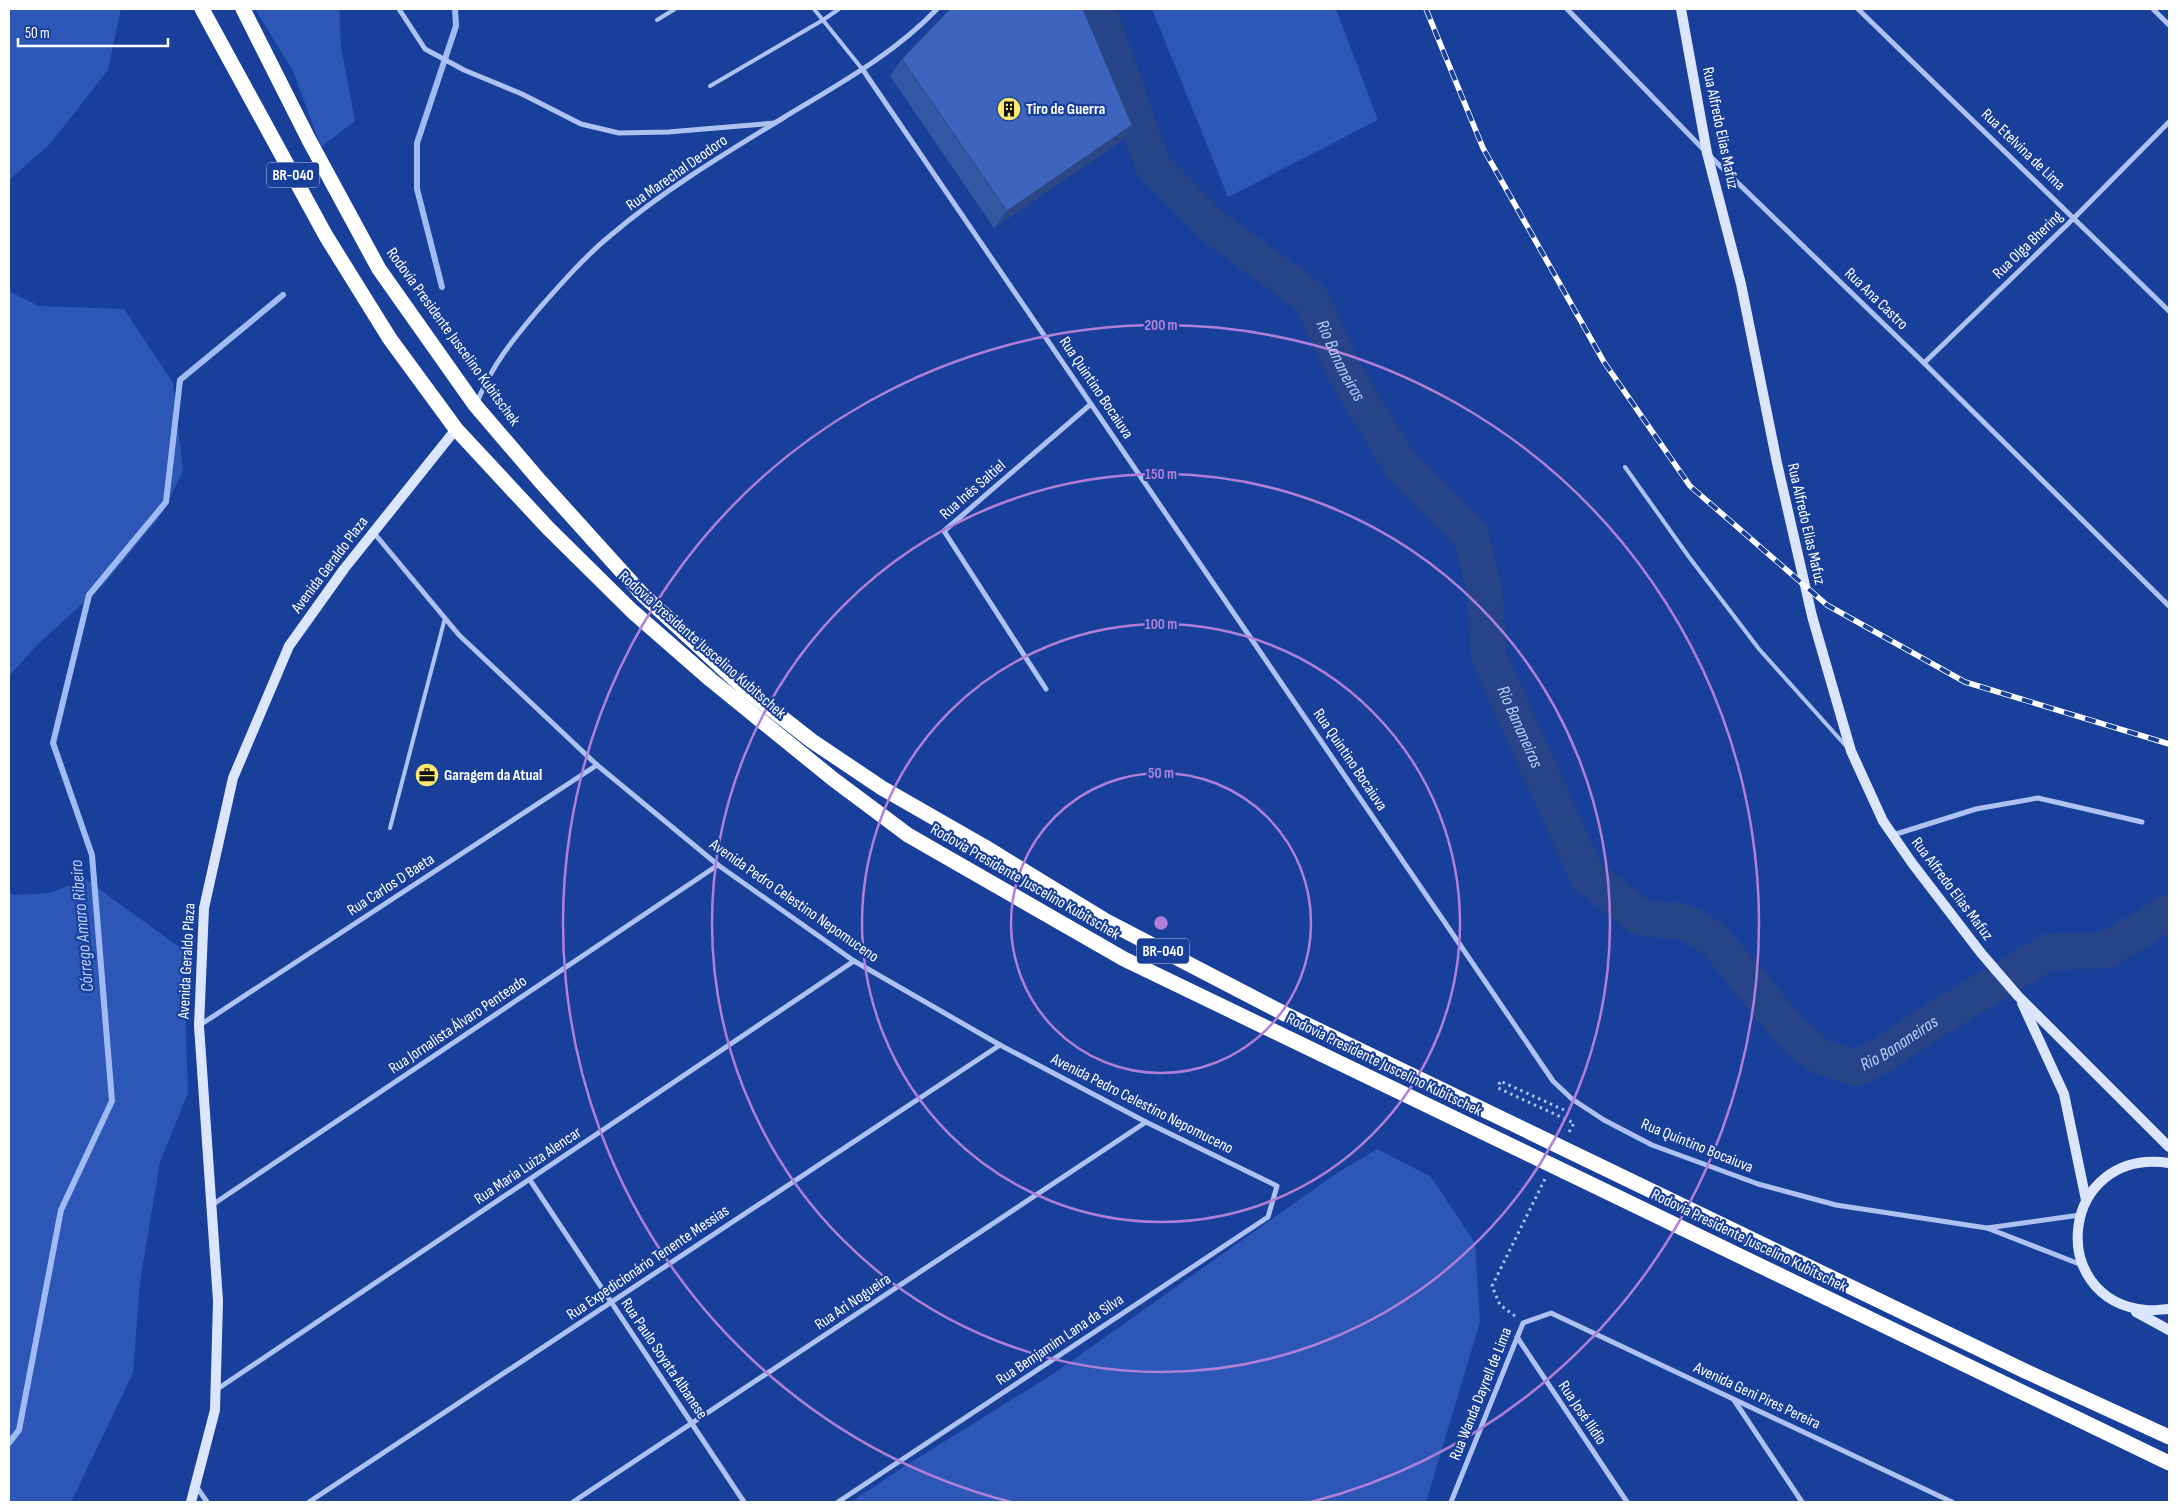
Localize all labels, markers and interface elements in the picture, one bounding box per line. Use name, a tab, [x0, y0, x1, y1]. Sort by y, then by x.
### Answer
scale bar	[18, 15, 168, 47]
text: 50 m	[25, 24, 50, 43]
street label: Rua Alfredo Elias Mafuz	[1698, 65, 1742, 191]
building icon: Tiro de Guerra	[996, 96, 1022, 122]
place label: Tiro de Guerra	[1026, 100, 1105, 119]
street label: Rua Etelvina de Lima	[1977, 105, 2069, 195]
street label: Rua Marechal Deodoro	[623, 131, 731, 215]
road number: BR-040	[267, 162, 319, 188]
street label: Rua Olga Bhering	[1989, 207, 2067, 283]
street label: Rodovia Presidente Juscelino Kubitschek	[382, 244, 524, 430]
street label: Rua Ana Castro	[1840, 264, 1912, 334]
text: 200 m	[1144, 316, 1178, 335]
water label: Rio Bananeiras	[1312, 317, 1370, 405]
street label: Rua Quintino Bocaiuva	[1055, 333, 1137, 443]
street label: Rua Inês Saltiel	[936, 456, 1010, 524]
street label: Rua Alfredo Elias Mafuz	[1783, 461, 1829, 587]
text: 150 m	[1145, 465, 1177, 484]
street label: Avenida Geraldo Plaza	[287, 513, 372, 618]
street label: Rodovia Presidente Juscelino Kubitschek	[614, 567, 790, 723]
text: 100 m	[1145, 615, 1177, 634]
water label: Rio Bananeiras	[1493, 682, 1548, 772]
street label: Rua Quintino Bocaiuva	[1309, 705, 1391, 815]
office icon: Garagem da Atual	[414, 762, 440, 788]
text: 50 m	[1148, 764, 1174, 783]
place label: Garagem da Atual	[444, 766, 542, 785]
street label: Rodovia Presidente Juscelino Kubitschek	[927, 820, 1123, 944]
street label: Rua Alfredo Elias Mafuz	[1907, 834, 1997, 944]
street label: Avenida Pedro Celestino Nepomuceno	[705, 835, 882, 967]
street label: Rua Carlos D Baeta	[344, 850, 438, 920]
water label: Córrego Amaro Ribeiro	[66, 858, 98, 993]
street label: Avenida Geraldo Plaza	[174, 903, 200, 1020]
centre of rings	[1152, 914, 1170, 932]
road number: BR-040	[1137, 938, 1189, 964]
street label: Rua Jornalista Álvaro Penteado	[385, 972, 531, 1078]
street label: Rodovia Presidente Juscelino Kubitschek	[1283, 1009, 1485, 1121]
water label: Rio Bananeiras	[1856, 1010, 1942, 1075]
street label: Avenida Pedro Celestino Nepomuceno	[1047, 1049, 1236, 1158]
street label: Rua Quintino Bocaiuva	[1638, 1115, 1756, 1177]
street label: Rua Maria Luiza Alencar	[471, 1123, 585, 1209]
street label: Rodovia Presidente Juscelino Kubitschek	[1648, 1185, 1850, 1297]
street label: Rua Expedicionário Tenente Messias	[563, 1201, 733, 1325]
street label: Rua Ari Nogueira	[811, 1270, 895, 1334]
street label: Rua Bemjamim Lana da Silva	[993, 1290, 1127, 1390]
street label: Rua Paulo Soyata Albanese	[617, 1295, 711, 1423]
street label: Rua Wanda Dayrell de Lima	[1446, 1325, 1516, 1463]
street label: Avenida Geni Pires Pereira	[1690, 1358, 1823, 1434]
street label: Rua José Ilídio	[1554, 1377, 1610, 1449]

